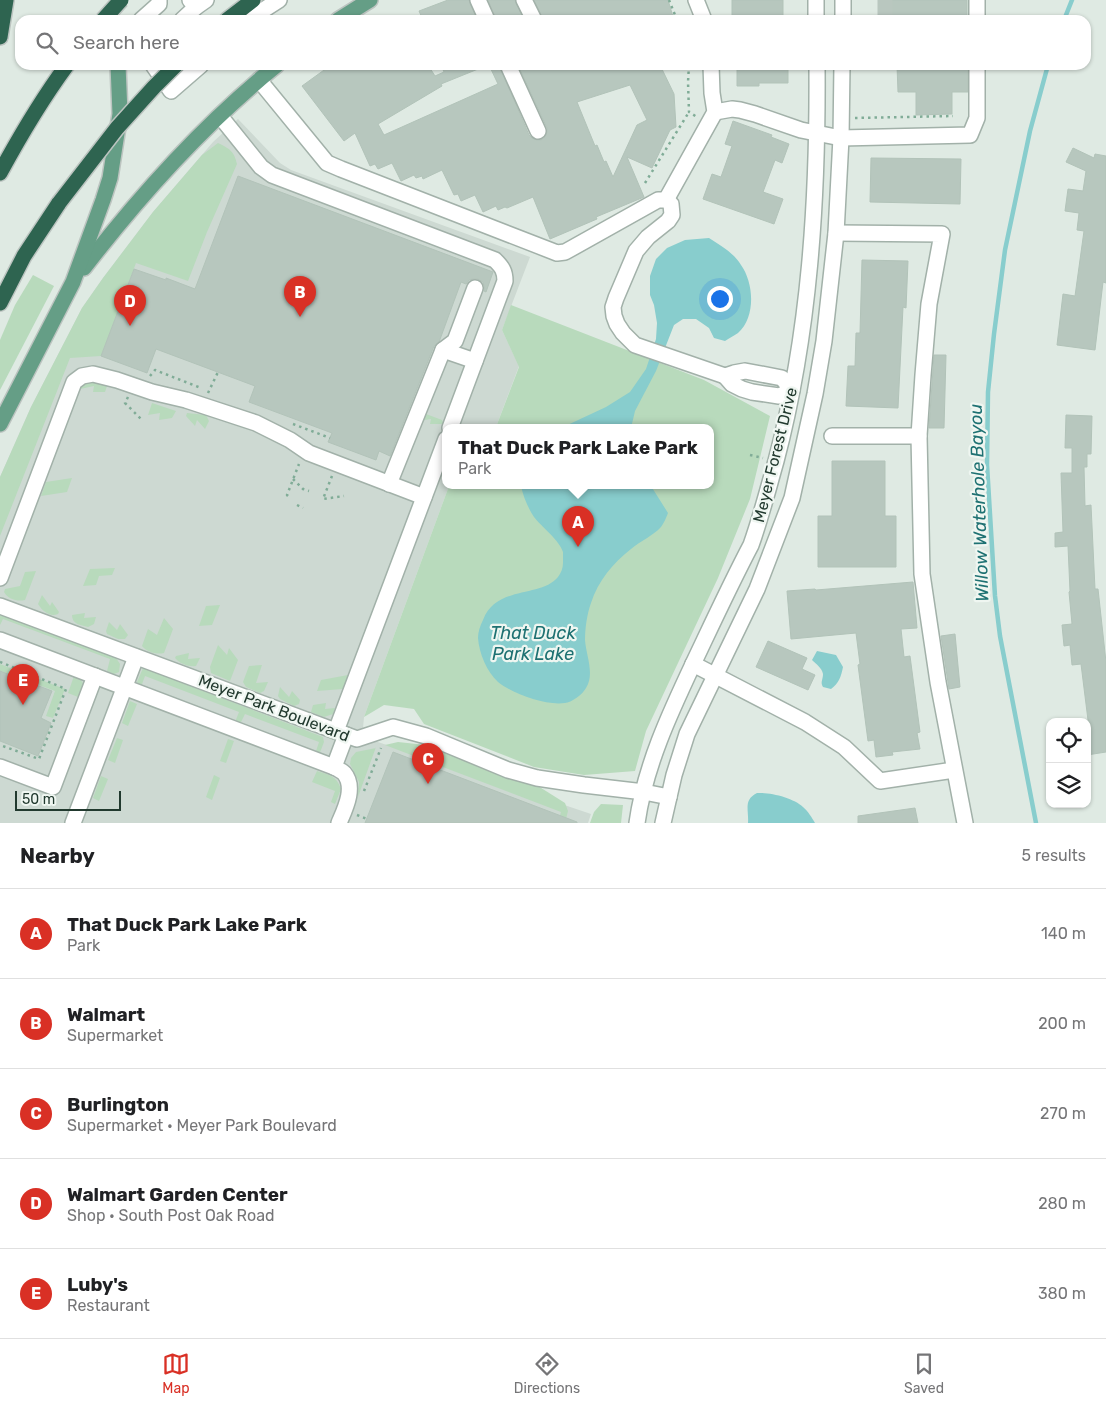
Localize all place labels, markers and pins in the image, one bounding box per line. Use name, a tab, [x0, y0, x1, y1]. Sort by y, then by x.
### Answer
pin: B	[284, 276, 316, 317]
pin: D	[114, 285, 146, 326]
pin: A	[562, 506, 594, 547]
pin: E	[7, 664, 39, 705]
pin: C	[412, 743, 444, 784]

